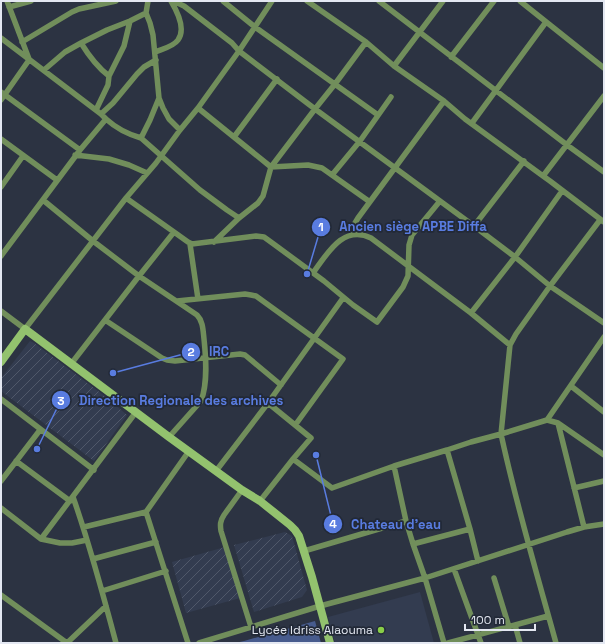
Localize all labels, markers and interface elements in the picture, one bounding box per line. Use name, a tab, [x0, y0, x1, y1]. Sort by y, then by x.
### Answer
callout: Ancien siège APBE Diffa	[311, 214, 495, 239]
text: Ancien siège APBE Diffa	[339, 218, 487, 235]
text: 1	[318, 219, 324, 235]
callout: IRC	[181, 339, 237, 364]
text: IRC	[209, 343, 229, 360]
text: 2	[187, 344, 195, 360]
callout: Direction Regionale des archives	[51, 388, 292, 413]
text: Direction Regionale des archives	[79, 392, 283, 409]
text: 3	[57, 393, 65, 409]
callout: Chateau d'eau	[323, 512, 449, 537]
text: 4	[329, 516, 337, 532]
text: Chateau d'eau	[351, 516, 441, 533]
scale bar	[465, 606, 535, 632]
text: 100 m	[471, 612, 505, 628]
place label: Lycée Idriss Alaouma	[252, 622, 373, 638]
marker: Lycée Idriss Alaouma	[376, 625, 386, 635]

